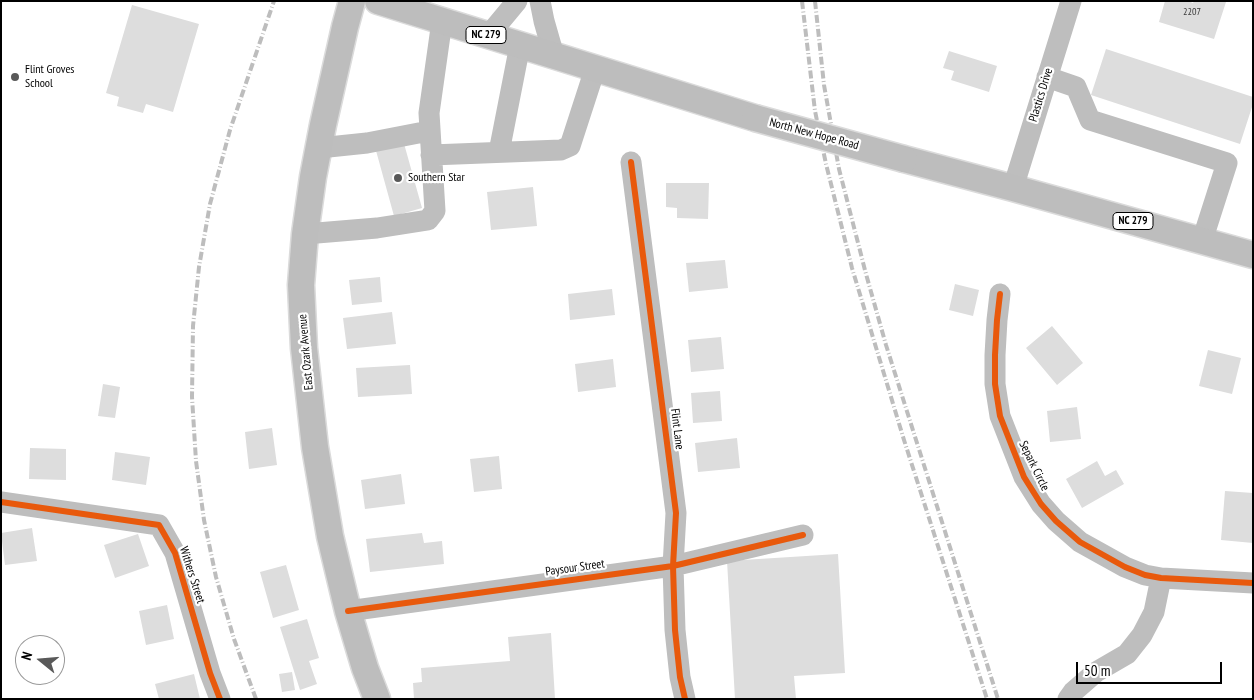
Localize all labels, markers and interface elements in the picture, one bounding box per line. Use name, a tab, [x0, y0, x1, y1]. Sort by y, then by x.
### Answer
house number: 2207	[1183, 6, 1201, 18]
road number: NC 279	[466, 26, 506, 44]
place label: Flint Groves School	[25, 63, 74, 91]
street label: Plastics Drive	[1026, 66, 1056, 124]
marker: Flint Groves School	[9, 71, 21, 83]
street label: North New Hope Road	[768, 115, 860, 153]
place label: Southern Star	[408, 171, 465, 185]
marker: Southern Star	[392, 172, 404, 184]
road number: NC 279	[1113, 212, 1153, 230]
street label: East Ozark Avenue	[296, 313, 316, 391]
street label: Flint Lane	[667, 408, 687, 450]
street label: Separk Circle	[1016, 439, 1052, 493]
street label: Withers Street	[176, 545, 208, 605]
street label: Paysour Street	[545, 557, 605, 579]
north arrow	[15, 635, 65, 685]
text: N	[17, 650, 36, 662]
scale bar	[1079, 652, 1225, 684]
text: 50 m	[1084, 661, 1110, 680]

